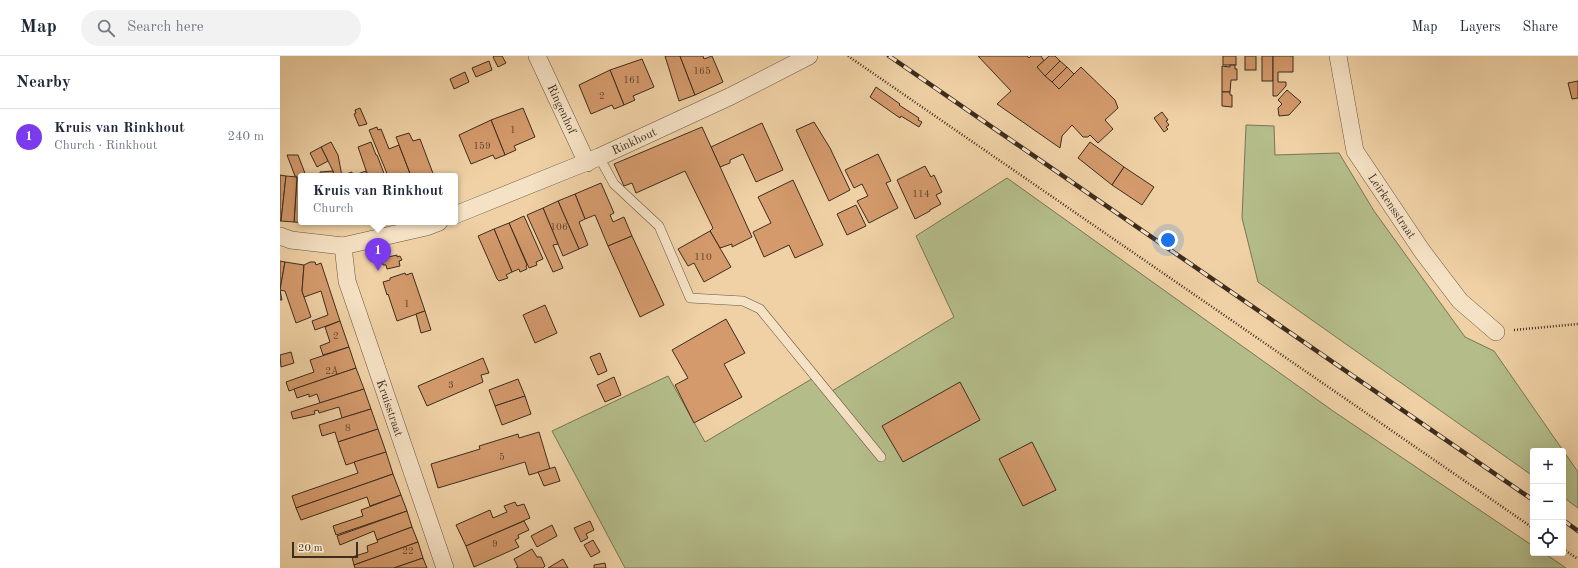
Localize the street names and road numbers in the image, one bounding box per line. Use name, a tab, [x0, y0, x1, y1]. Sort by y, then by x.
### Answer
street label: Ringenhof	[544, 83, 578, 137]
street label: Rinkhout	[610, 126, 659, 157]
street label: Leirkensstraat	[1365, 172, 1417, 241]
street label: Kruisstraat	[374, 378, 404, 438]

